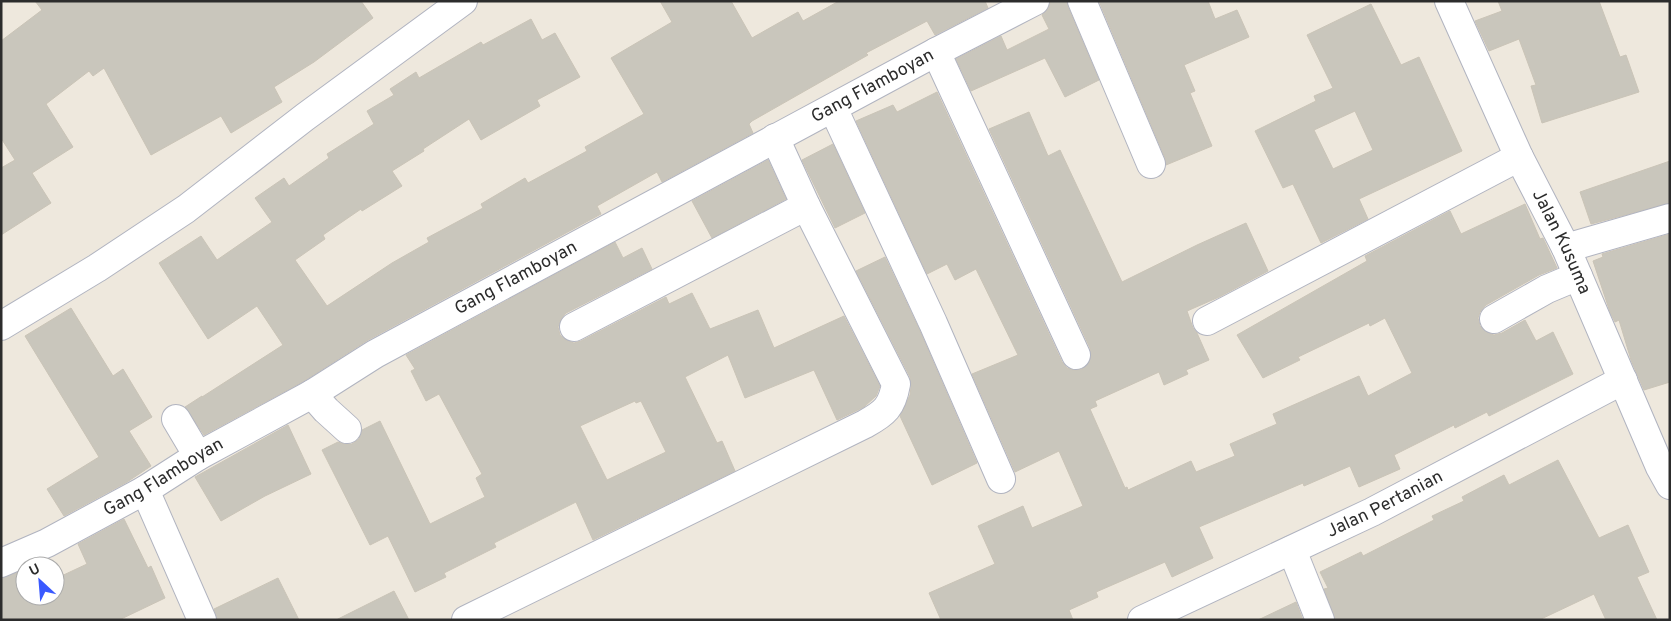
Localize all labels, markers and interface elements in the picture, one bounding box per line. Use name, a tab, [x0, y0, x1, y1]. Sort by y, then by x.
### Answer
street label: Gang Flamboyan	[807, 44, 938, 129]
street label: Jalan Kusuma	[1526, 186, 1596, 298]
street label: Gang Flamboyan	[451, 236, 581, 321]
street label: Gang Flamboyan	[99, 433, 228, 522]
street label: Jalan Pertanian	[1323, 465, 1447, 543]
north arrow	[15, 556, 65, 606]
text: U	[27, 561, 43, 580]

